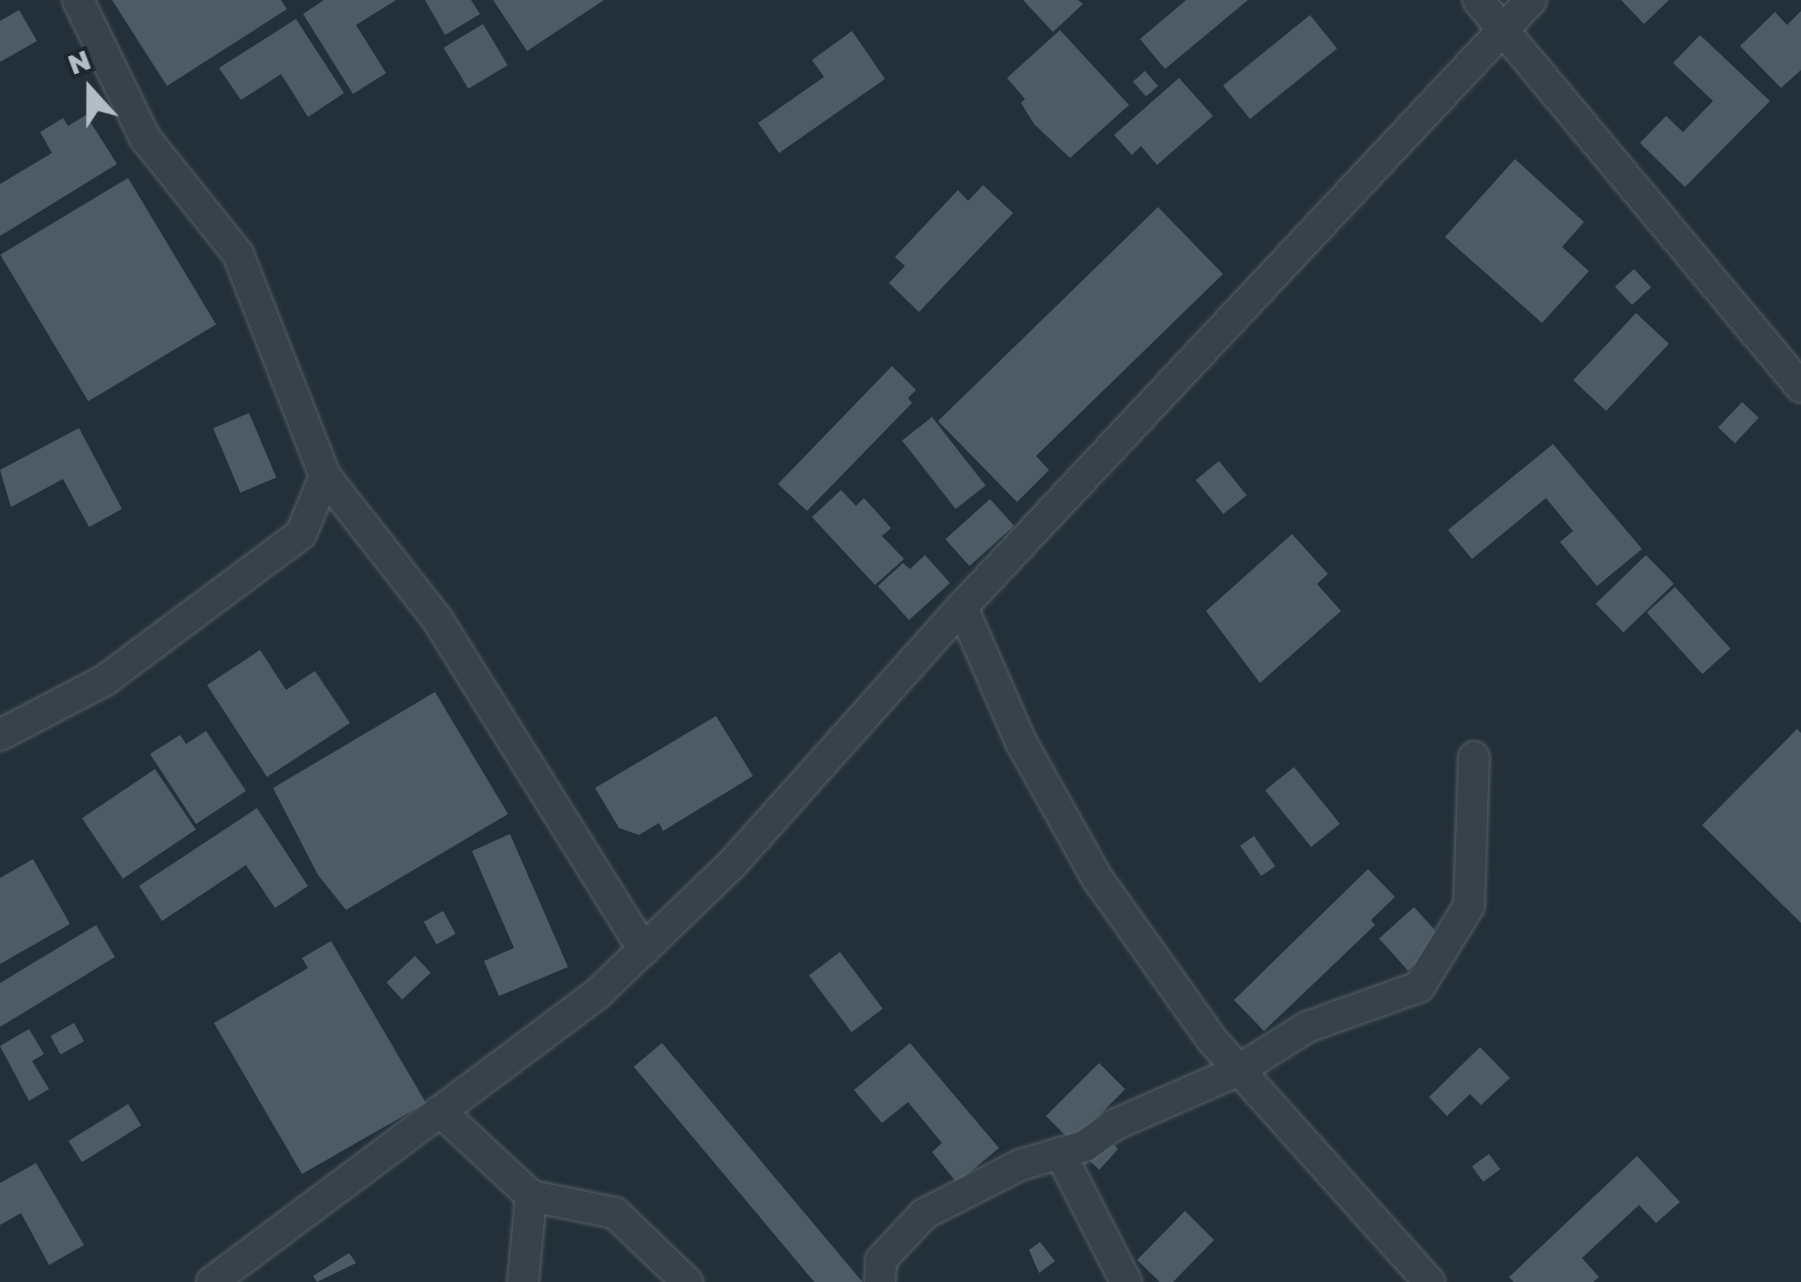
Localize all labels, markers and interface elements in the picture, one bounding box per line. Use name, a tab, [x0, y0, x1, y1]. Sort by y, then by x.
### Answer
north arrow	[40, 40, 140, 140]
text: N	[63, 42, 95, 81]

